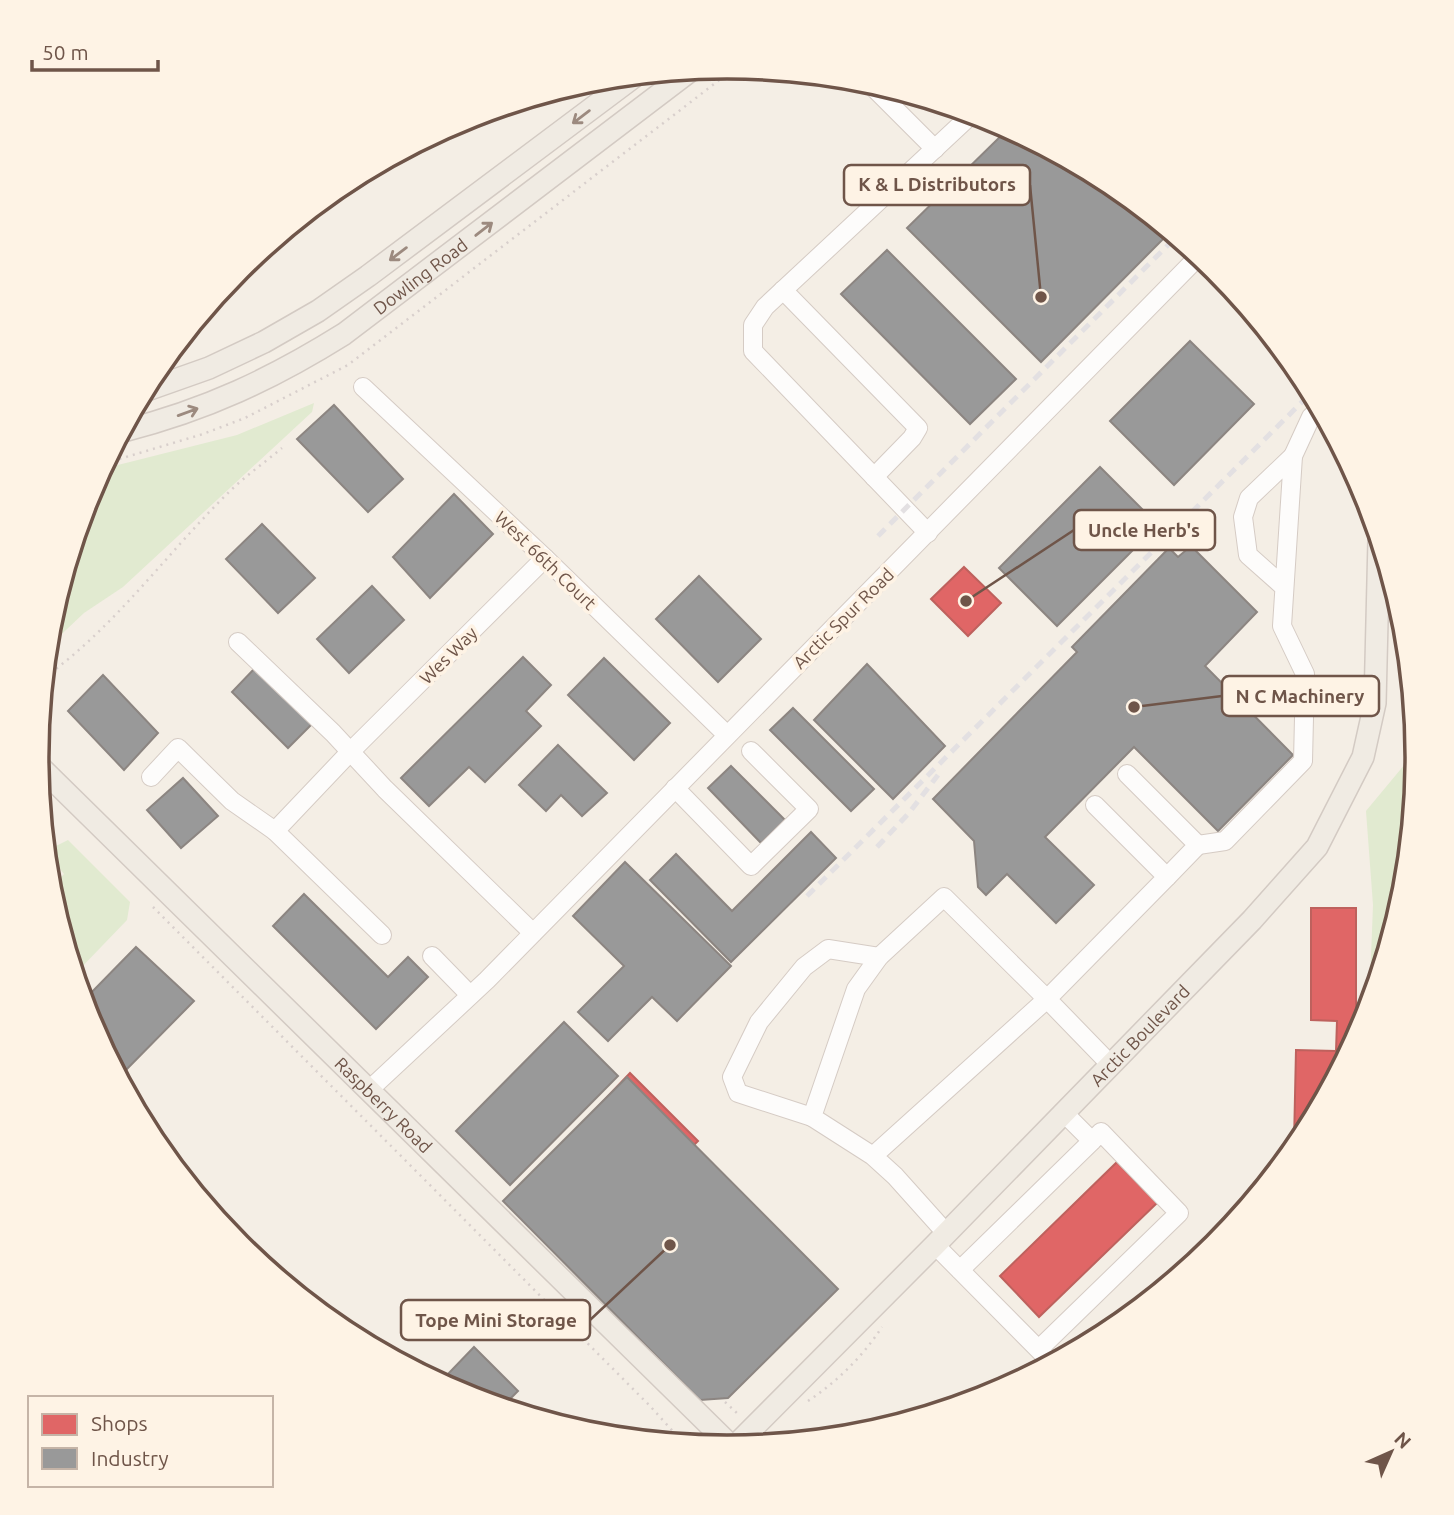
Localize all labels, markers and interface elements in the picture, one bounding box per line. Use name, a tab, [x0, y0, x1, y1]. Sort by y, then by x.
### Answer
scale bar	[32, 28, 158, 72]
text: 50 m	[42, 40, 89, 64]
one-way arrow	[572, 110, 590, 125]
callout: K & L Distributors	[844, 165, 1030, 205]
text: K & L Distributors	[858, 173, 1016, 195]
one-way arrow	[475, 222, 494, 237]
street label: Dowling Road	[369, 234, 471, 318]
one-way arrow	[390, 246, 408, 261]
one-way arrow	[177, 404, 199, 417]
street label: West 66th Court	[491, 507, 601, 613]
callout: Uncle Herb's	[1074, 510, 1215, 550]
text: Uncle Herb's	[1088, 519, 1200, 541]
street label: Arctic Spur Road	[789, 564, 897, 672]
street label: Wes Way	[415, 622, 481, 688]
callout: N C Machinery	[1222, 676, 1379, 716]
text: N C Machinery	[1236, 685, 1364, 707]
street label: Arctic Boulevard	[1086, 981, 1193, 1090]
street label: Raspberry Road	[331, 1053, 436, 1157]
callout: Tope Mini Storage	[401, 1300, 590, 1340]
text: Tope Mini Storage	[415, 1309, 577, 1331]
legend	[28, 1396, 273, 1487]
text: Shops	[91, 1411, 148, 1435]
north arrow	[1356, 1417, 1426, 1487]
text: N	[1390, 1427, 1416, 1453]
text: Industry	[91, 1446, 169, 1470]

